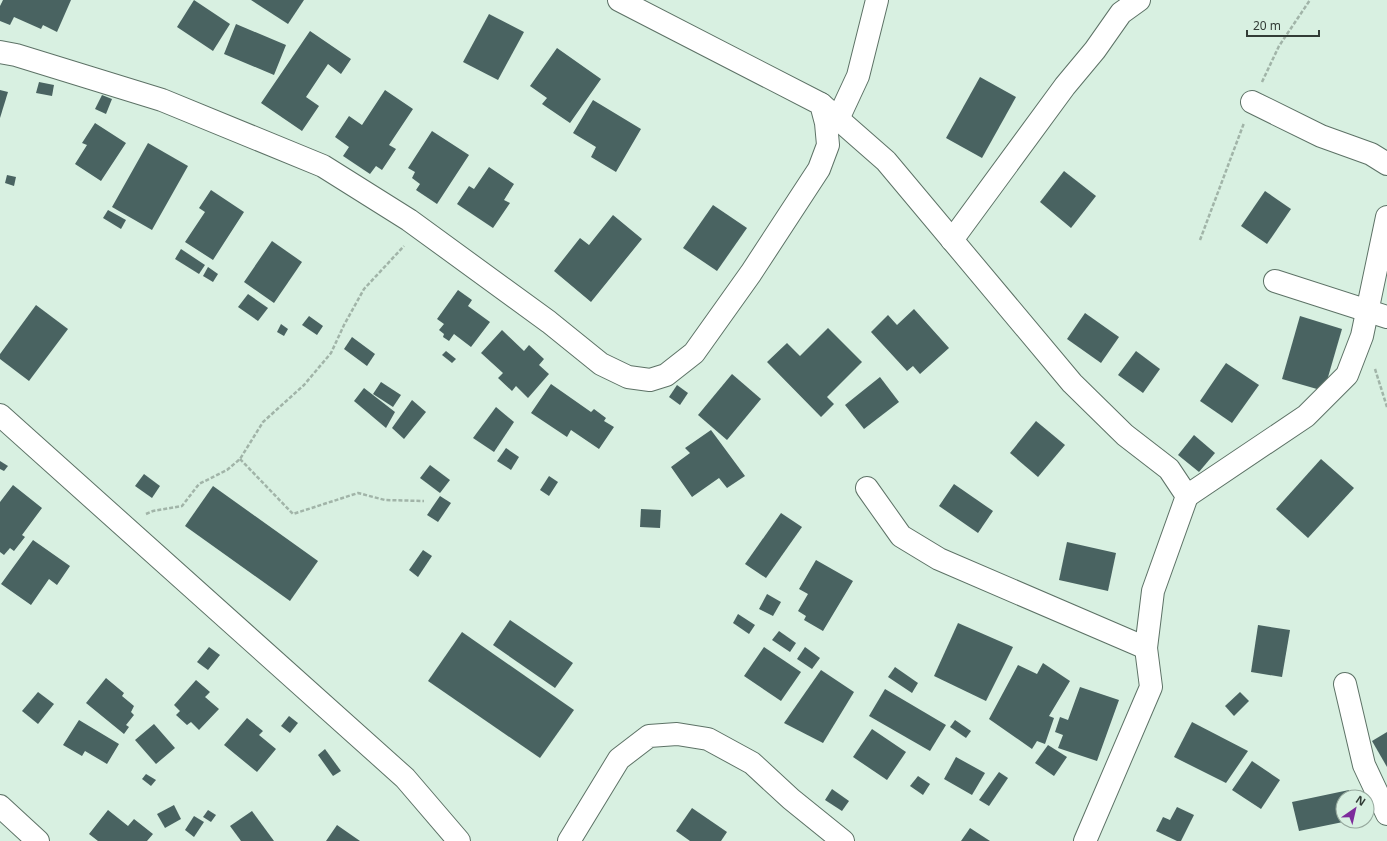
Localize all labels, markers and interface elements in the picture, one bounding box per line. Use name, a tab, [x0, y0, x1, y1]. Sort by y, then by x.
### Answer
scale bar	[1247, 12, 1319, 38]
text: 20 m	[1253, 17, 1281, 34]
north arrow	[1335, 789, 1375, 829]
text: N	[1353, 792, 1369, 809]

